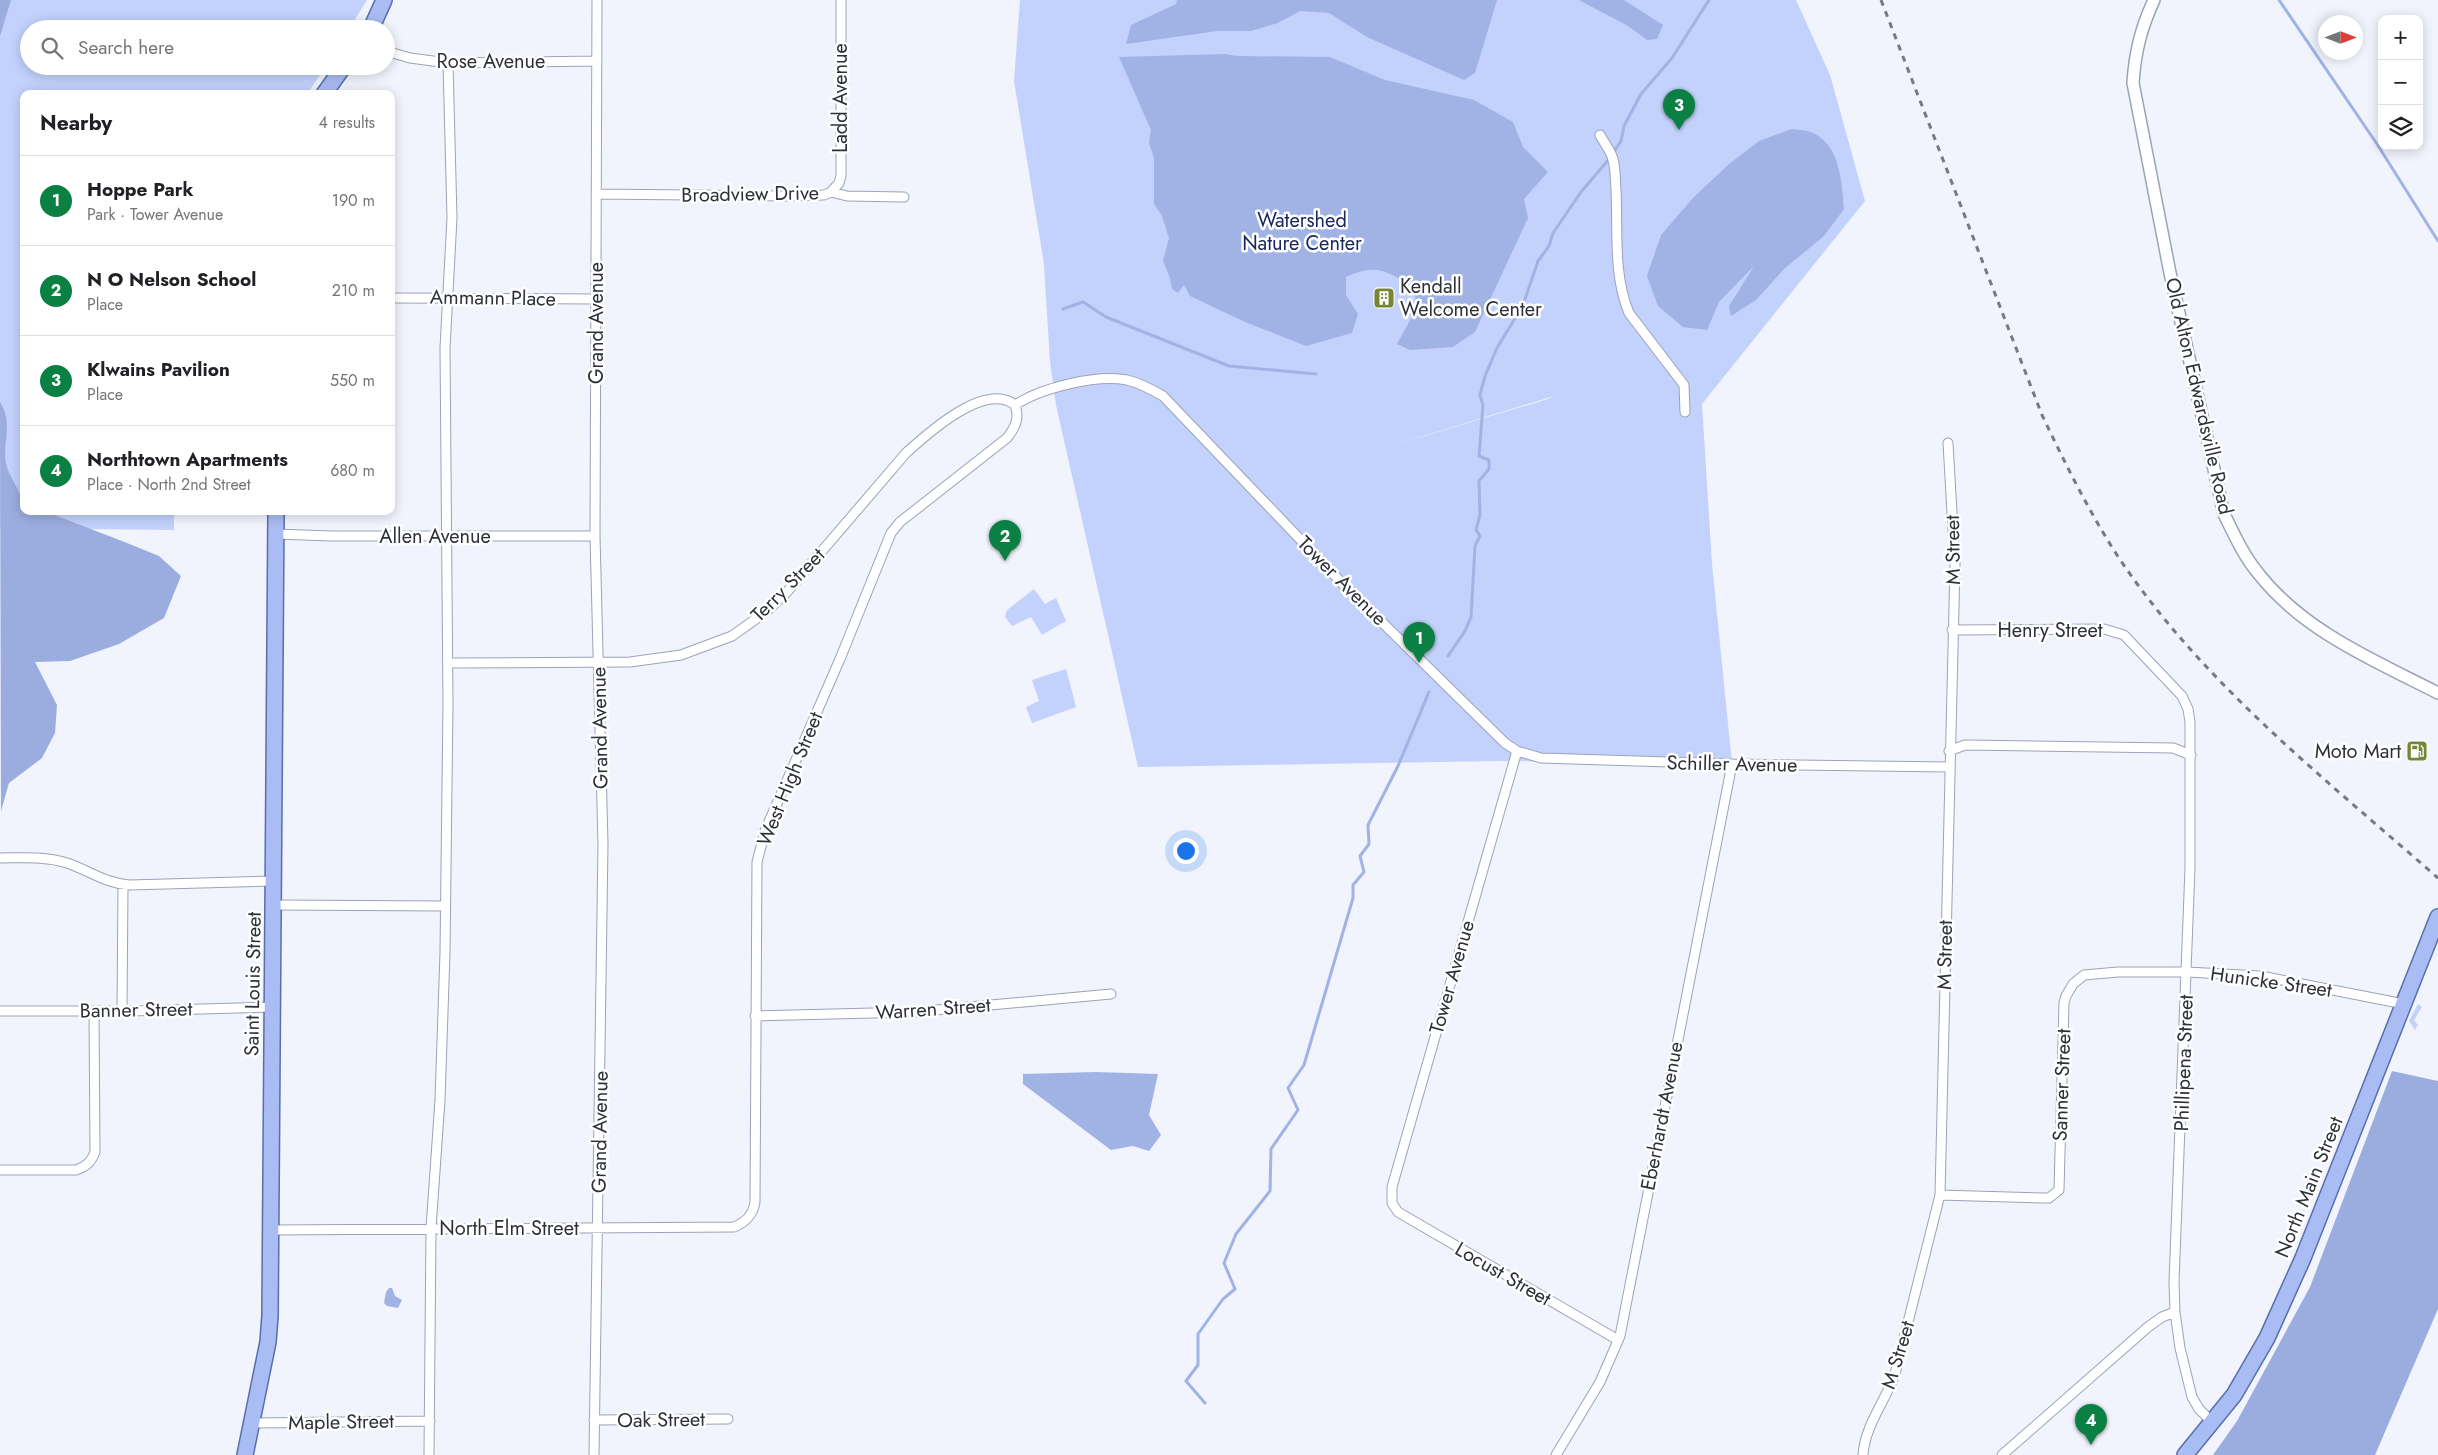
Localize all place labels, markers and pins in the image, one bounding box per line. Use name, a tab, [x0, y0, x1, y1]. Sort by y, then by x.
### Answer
pin: 3	[1663, 89, 1695, 130]
place label: Kendall Welcome Center	[1400, 272, 1542, 324]
building icon: Kendall Welcome Center	[1372, 286, 1396, 310]
pin: 2	[989, 520, 1021, 561]
pin: 1	[1403, 622, 1435, 663]
place label: Moto Mart	[2315, 737, 2401, 766]
fuel station icon: Moto Mart	[2405, 739, 2429, 763]
pin: 4	[2075, 1404, 2107, 1445]

